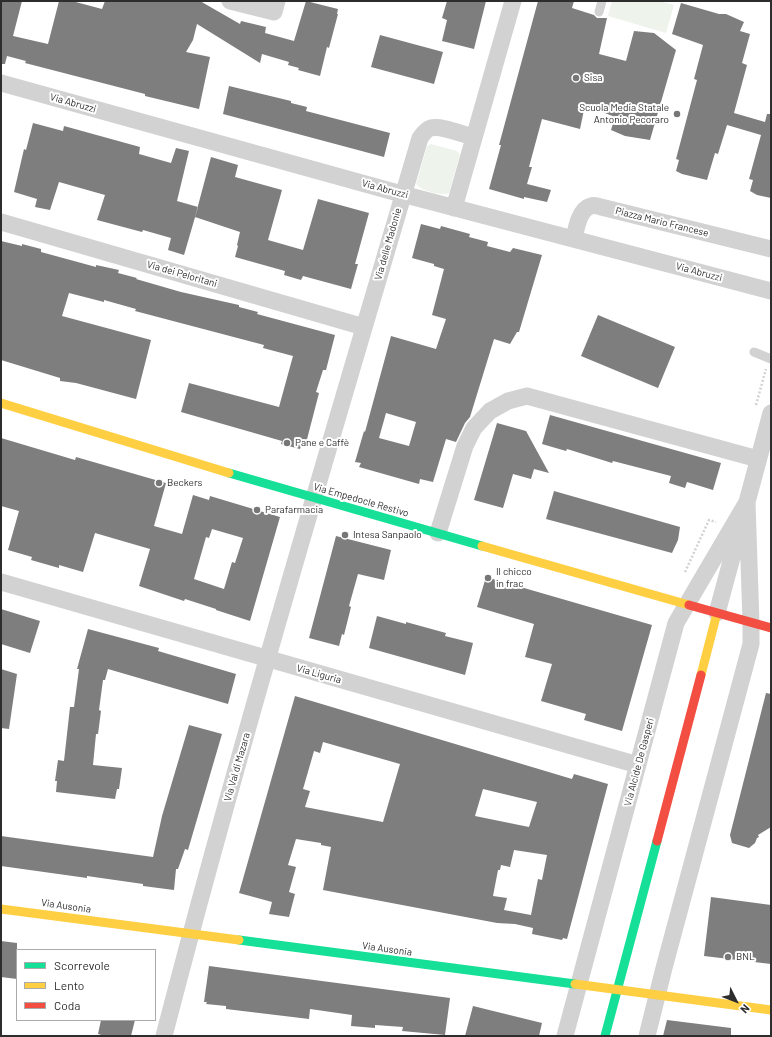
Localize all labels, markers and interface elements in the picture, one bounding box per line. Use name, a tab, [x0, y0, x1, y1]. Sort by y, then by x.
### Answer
place label: Sisa	[584, 72, 602, 84]
marker: Sisa	[571, 73, 581, 83]
street label: Via Abruzzi	[49, 91, 97, 115]
place label: Scuola Media Statale Antonio Pecoraro	[579, 102, 669, 126]
marker: Scuola Media Statale Antonio Pecoraro	[672, 109, 682, 119]
street label: Via Abruzzi	[360, 177, 410, 201]
street label: Piazza Mario Francese	[614, 205, 710, 239]
street label: Via delle Madonie	[372, 206, 404, 282]
street label: Via dei Peloritani	[145, 258, 219, 290]
street label: Via Abruzzi	[674, 260, 724, 284]
place label: Pane e Caffè	[295, 437, 349, 449]
marker: Pane e Caffè	[282, 438, 292, 448]
place label: Beckers	[167, 477, 202, 489]
marker: Beckers	[154, 478, 164, 488]
street label: Via Empedocle Restivo	[312, 481, 410, 519]
place label: Parafarmacia	[265, 504, 323, 516]
marker: Parafarmacia	[252, 505, 262, 515]
place label: Intesa Sanpaolo	[353, 529, 422, 541]
marker: Intesa Sanpaolo	[340, 530, 350, 540]
place label: Il chicco in frac	[496, 566, 532, 590]
marker: Il chicco in frac	[483, 573, 493, 583]
street label: Via Liguria	[295, 662, 343, 686]
street label: Via Alcide De Gasperi	[621, 717, 657, 807]
street label: Via Val di Mazara	[221, 731, 253, 803]
street label: Via Ausonia	[40, 897, 92, 915]
street label: Via Ausonia	[361, 940, 413, 958]
legend	[16, 949, 156, 1021]
place label: BNL	[736, 951, 755, 963]
marker: BNL	[723, 952, 733, 962]
text: Scorrevole	[54, 958, 110, 972]
text: Lento	[54, 978, 84, 992]
north arrow	[716, 981, 756, 1021]
text: Coda	[54, 998, 81, 1012]
text: N	[738, 1002, 753, 1016]

